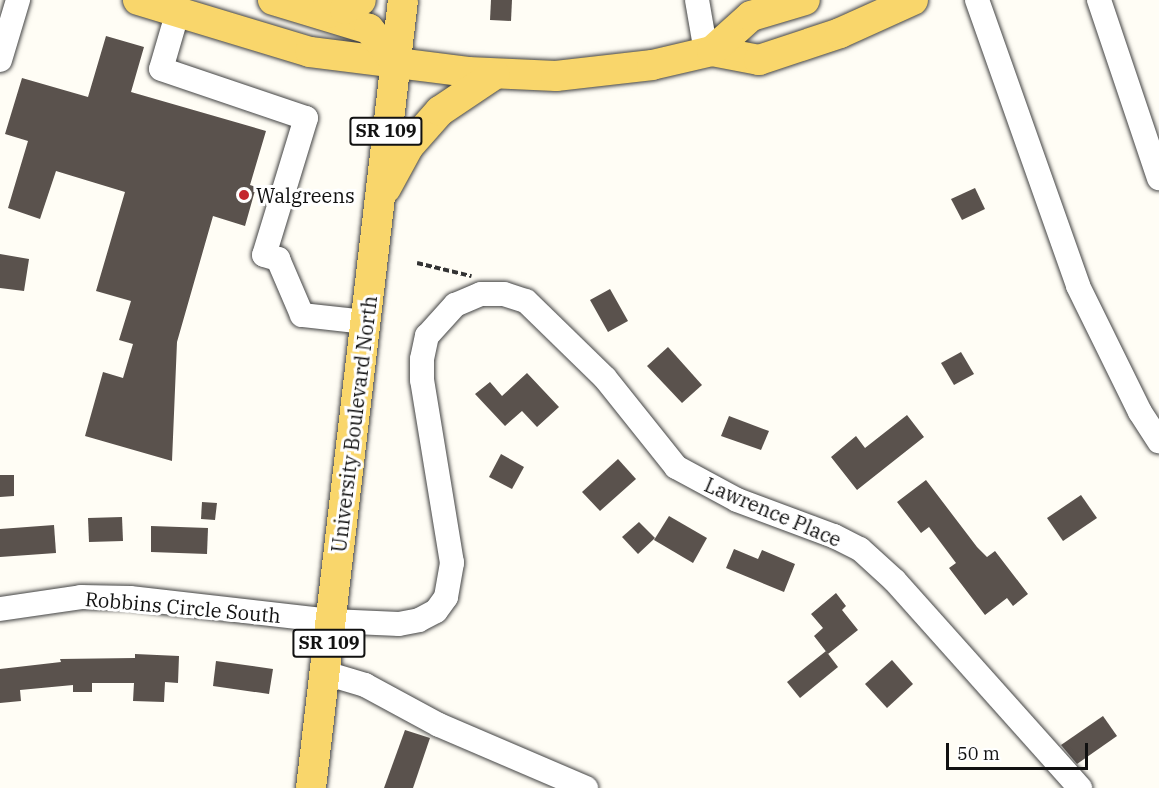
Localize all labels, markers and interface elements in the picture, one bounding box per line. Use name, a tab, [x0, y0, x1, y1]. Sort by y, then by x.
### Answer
road number: SR 109	[348, 116, 424, 146]
place label: Walgreens	[256, 183, 355, 207]
marker: Walgreens	[237, 188, 251, 202]
street label: University Boulevard North	[326, 294, 382, 554]
street label: Lawrence Place	[701, 472, 845, 552]
street label: Robbins Circle South	[84, 586, 282, 628]
road number: SR 109	[292, 628, 366, 658]
scale bar	[949, 731, 1092, 769]
text: 50 m	[957, 742, 1000, 765]

